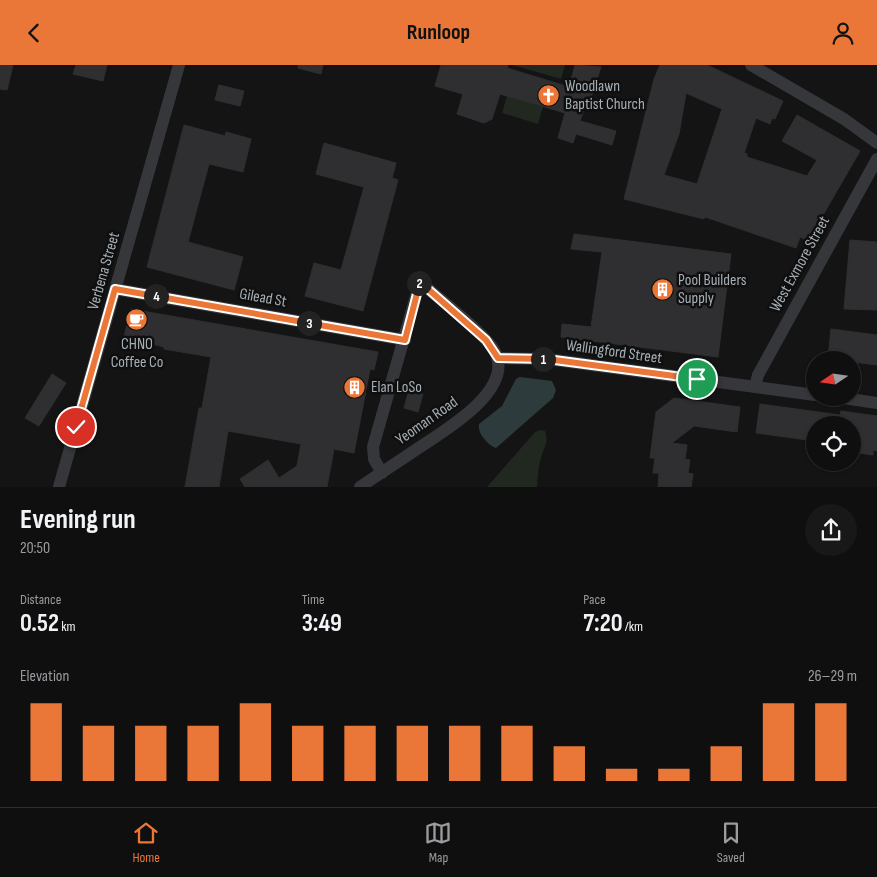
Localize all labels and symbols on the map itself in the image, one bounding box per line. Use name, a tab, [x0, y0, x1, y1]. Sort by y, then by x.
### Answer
place label: Woodlawn Baptist Church	[565, 77, 645, 114]
church icon: Woodlawn Baptist Church	[537, 83, 561, 107]
street label: West Exmore Street	[766, 213, 834, 315]
street label: Verbena Street	[84, 230, 124, 312]
pin: 2	[406, 271, 432, 295]
place label: Pool Builders Supply	[678, 271, 747, 308]
building icon: Pool Builders Supply	[650, 277, 674, 301]
pin: 4	[144, 283, 168, 309]
street label: Gilead St	[238, 285, 288, 312]
cafe icon: CHNO Coffee Co	[125, 308, 149, 332]
pin: 3	[296, 311, 322, 335]
place label: CHNO Coffee Co	[111, 335, 163, 372]
street label: Wallingford Street	[565, 336, 663, 368]
pin: 1	[530, 347, 556, 371]
north arrow	[806, 351, 861, 406]
pin	[676, 358, 718, 400]
building icon: Elan LoSo	[343, 375, 367, 399]
place label: Elan LoSo	[371, 378, 422, 397]
street label: Yeoman Road	[392, 393, 462, 449]
pin	[55, 406, 97, 448]

